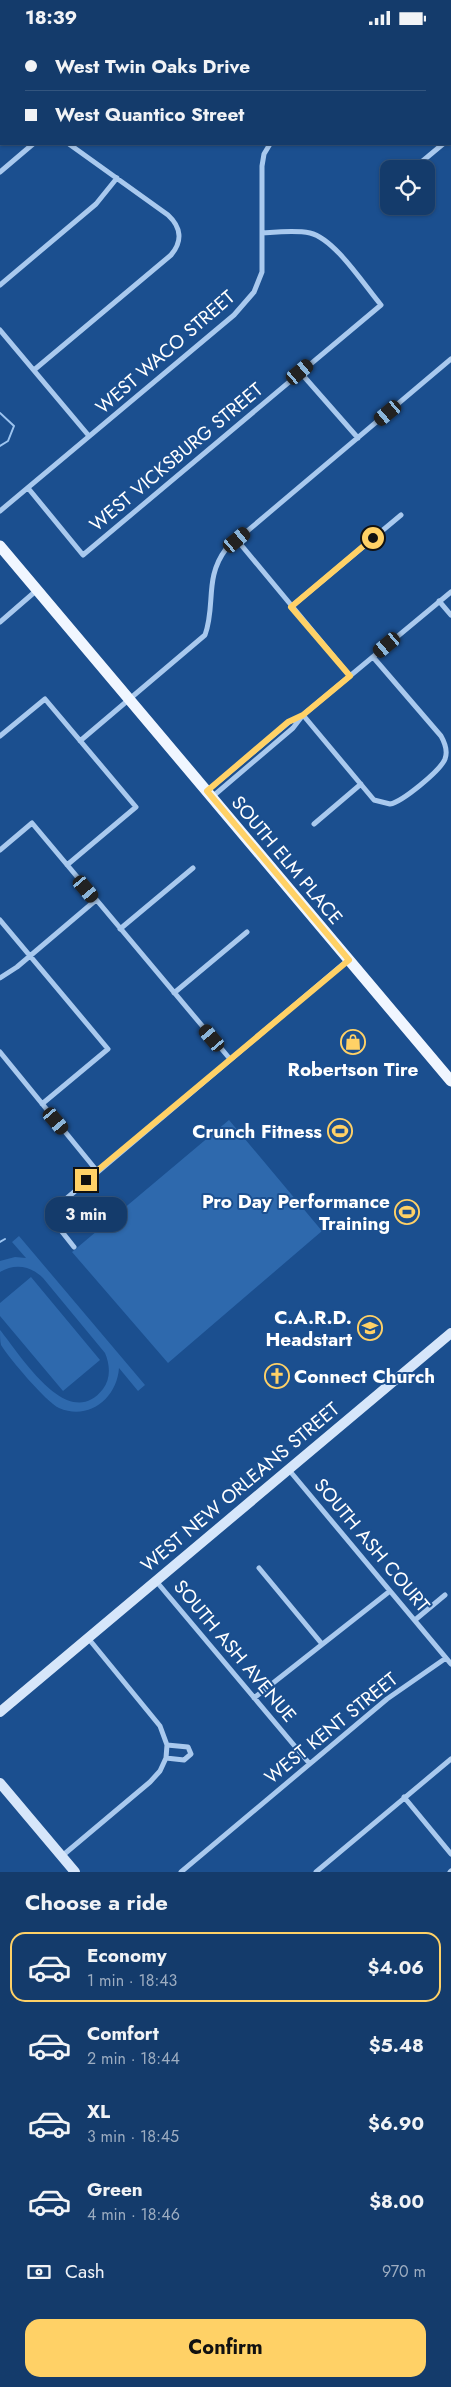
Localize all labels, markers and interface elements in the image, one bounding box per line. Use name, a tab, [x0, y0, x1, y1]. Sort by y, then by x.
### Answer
text: 18:39	[25, 4, 77, 31]
text: West Twin Oaks Drive	[55, 53, 250, 80]
text: West Quantico Street	[55, 101, 244, 128]
map controls	[380, 160, 435, 215]
button: locate	[380, 160, 435, 215]
street label: WEST WACO STREET	[90, 284, 241, 420]
car	[283, 357, 316, 387]
street label: WEST VICKSBURG STREET	[84, 376, 269, 538]
car	[371, 398, 404, 428]
car	[220, 525, 253, 555]
route start	[362, 527, 384, 549]
car	[370, 630, 403, 660]
street label: SOUTH ELM PLACE	[225, 790, 349, 930]
car	[70, 873, 101, 905]
car	[196, 1022, 227, 1054]
shop icon: Robertson Tire	[340, 1029, 366, 1055]
place label: Robertson Tire	[288, 1056, 418, 1083]
car	[40, 1105, 71, 1137]
place label: Crunch Fitness	[192, 1118, 322, 1145]
sports icon: Crunch Fitness	[327, 1118, 353, 1144]
route end	[75, 1169, 97, 1191]
place label: Pro Day Performance Training	[202, 1188, 390, 1237]
callout: 3 min	[45, 1197, 127, 1233]
sports icon: Pro Day Performance Training	[394, 1199, 420, 1225]
text: 3 min	[65, 1203, 107, 1226]
place label: C.A.R.D. Headstart	[265, 1304, 352, 1353]
school or university icon: C.A.R.D. Headstart	[357, 1315, 383, 1341]
church icon: Connect Church	[264, 1363, 290, 1389]
place label: Connect Church	[294, 1363, 435, 1390]
street label: WEST NEW ORLEANS STREET	[135, 1396, 345, 1578]
street label: SOUTH ASH COURT	[308, 1472, 436, 1618]
street label: SOUTH ASH AVENUE	[167, 1574, 303, 1728]
street label: WEST KENT STREET	[259, 1666, 403, 1790]
text: Choose a ride	[25, 1886, 168, 1918]
text: Economy	[87, 1942, 167, 1969]
icon: car	[27, 1945, 72, 1990]
text: $4.06	[368, 1954, 424, 1981]
text: 1 min · 18:43	[87, 1969, 177, 1992]
text: Comfort	[87, 2020, 159, 2047]
icon: car	[27, 2023, 72, 2068]
text: $5.48	[369, 2032, 424, 2059]
text: 2 min · 18:44	[87, 2047, 180, 2070]
text: XL	[87, 2098, 110, 2125]
icon: car	[27, 2101, 72, 2146]
text: $6.90	[368, 2110, 424, 2137]
text: 3 min · 18:45	[87, 2125, 179, 2148]
text: Green	[87, 2176, 143, 2203]
icon: car	[27, 2179, 72, 2224]
text: $8.00	[369, 2188, 424, 2215]
text: 4 min · 18:46	[87, 2203, 180, 2226]
icon: cash	[25, 2258, 53, 2286]
text: Cash	[65, 2258, 105, 2285]
text: 970 m	[382, 2260, 426, 2283]
button: Confirm	[25, 2319, 426, 2377]

